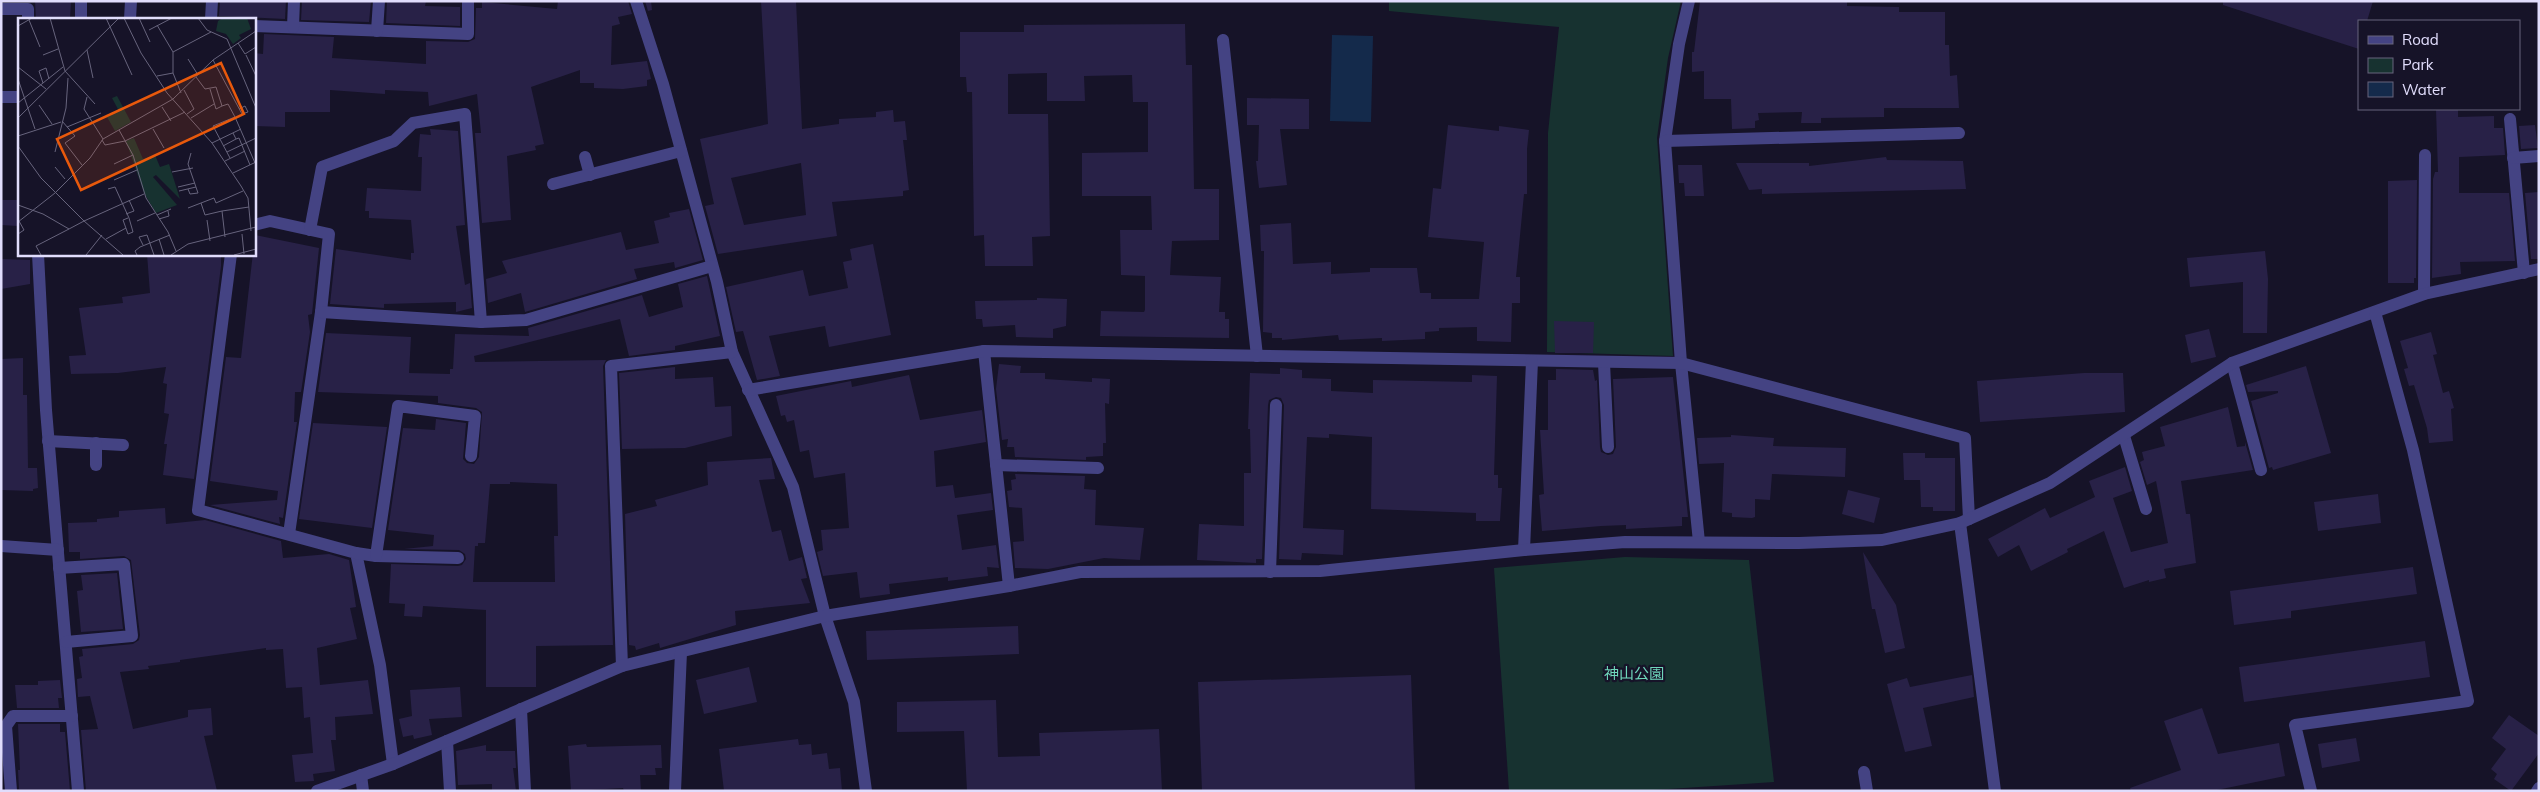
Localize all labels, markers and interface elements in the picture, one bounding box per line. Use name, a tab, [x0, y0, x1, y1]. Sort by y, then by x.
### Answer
inset map	[18, 18, 255, 255]
legend	[2358, 20, 2520, 110]
text: Road	[2402, 30, 2439, 49]
text: Park	[2402, 55, 2434, 74]
text: Water	[2402, 80, 2446, 99]
park label: 神山公園	[1604, 664, 1664, 683]

